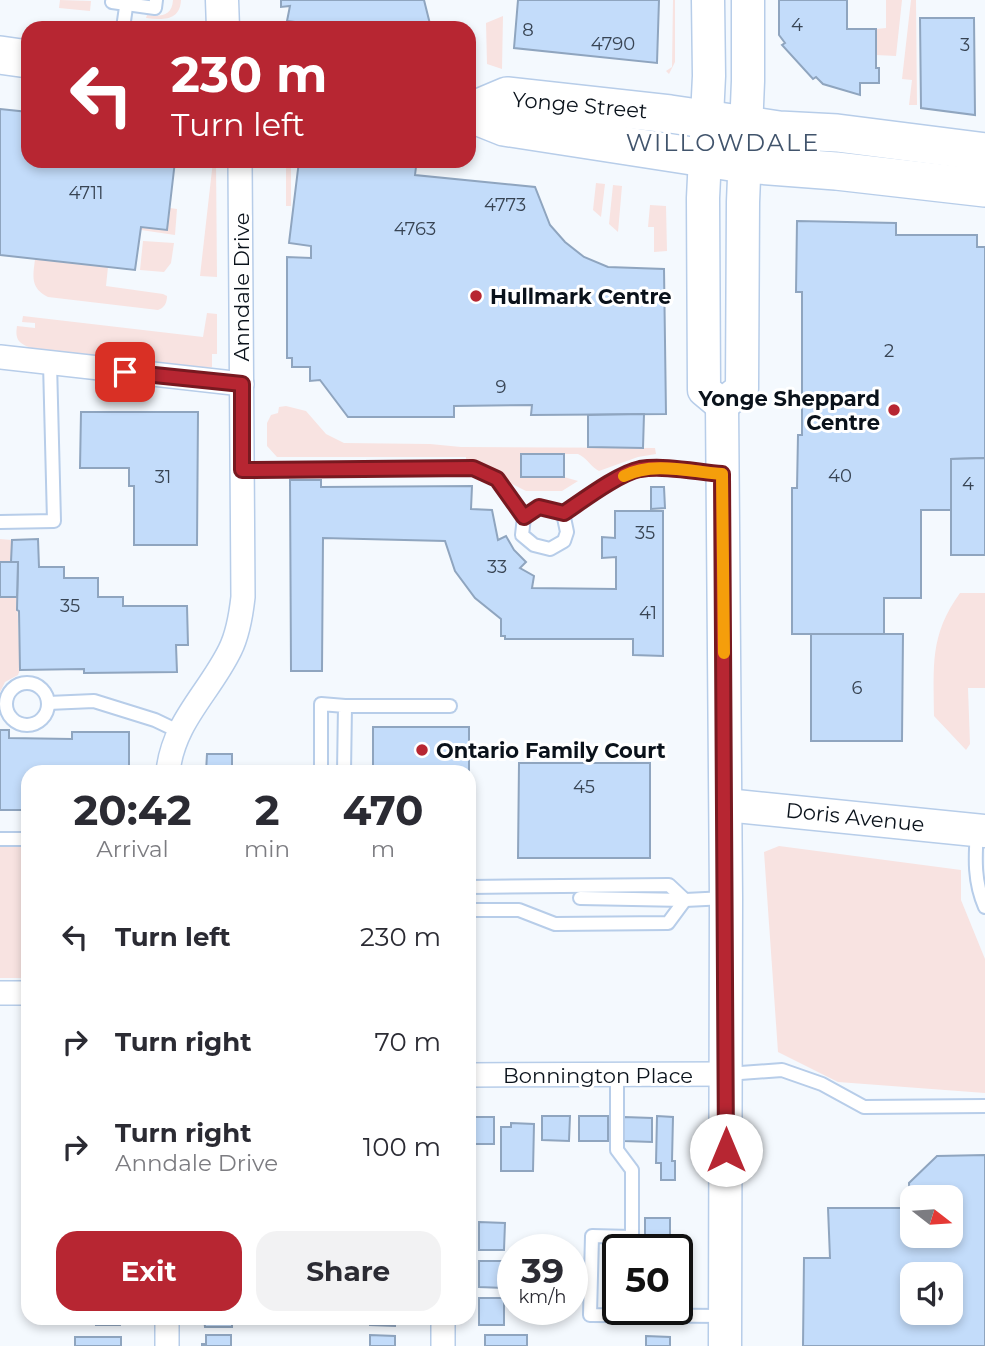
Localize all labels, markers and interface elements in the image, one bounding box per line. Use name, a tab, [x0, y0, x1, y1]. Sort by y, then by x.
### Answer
house number: 4	[791, 14, 803, 36]
house number: 8	[522, 19, 534, 41]
house number: 4790	[591, 33, 635, 55]
house number: 3	[960, 34, 970, 56]
text: 230 m	[171, 45, 327, 104]
icon: left	[56, 49, 147, 140]
street label: Yonge Street	[511, 87, 649, 123]
text: Turn left	[171, 105, 305, 144]
district label: WILLOWDALE	[626, 128, 820, 157]
house number: 4711	[69, 182, 103, 204]
house number: 4773	[484, 194, 526, 216]
street label: Anndale Drive	[229, 213, 254, 361]
house number: 4763	[394, 218, 436, 240]
place label: Hullmark Centre	[490, 284, 672, 309]
marker: Hullmark Centre	[468, 288, 484, 304]
house number: 2	[884, 340, 894, 362]
pin	[95, 342, 155, 402]
icon: arrive	[106, 353, 144, 391]
house number: 9	[496, 376, 507, 398]
place label: Yonge Sheppard Centre	[697, 386, 880, 435]
marker: Yonge Sheppard Centre	[886, 402, 902, 418]
house number: 40	[828, 465, 852, 487]
house number: 31	[155, 466, 171, 488]
house number: 4	[962, 473, 974, 495]
house number: 35	[635, 522, 655, 544]
house number: 33	[487, 556, 507, 578]
house number: 35	[60, 595, 80, 617]
house number: 41	[639, 602, 657, 624]
house number: 6	[852, 677, 863, 699]
place label: Ontario Family Court	[436, 738, 666, 763]
marker: Ontario Family Court	[414, 742, 430, 758]
house number: 45	[573, 776, 595, 798]
text: 20:42	[73, 784, 192, 836]
text: 2	[255, 784, 279, 836]
text: 470	[343, 784, 424, 836]
street label: Doris Avenue	[784, 797, 926, 837]
text: Arrival	[96, 835, 169, 863]
text: min	[244, 835, 290, 863]
text: m	[371, 835, 395, 863]
icon: left	[56, 918, 94, 956]
text: Turn left	[115, 921, 231, 953]
text: 230 m	[360, 921, 441, 953]
icon: right	[56, 1023, 94, 1061]
text: Turn right	[115, 1026, 251, 1058]
text: 70 m	[375, 1026, 441, 1058]
street label: Bonnington Place	[503, 1063, 693, 1088]
position arrow	[689, 1113, 763, 1187]
text: Turn right	[115, 1117, 251, 1149]
icon: right	[56, 1128, 94, 1166]
text: 100 m	[363, 1131, 441, 1163]
text: Anndale Drive	[115, 1149, 278, 1177]
north arrow	[900, 1185, 962, 1248]
map controls	[900, 1185, 963, 1325]
button: Exit	[56, 1231, 242, 1311]
button: Share	[256, 1231, 441, 1311]
speed limit sign: 50	[602, 1234, 693, 1325]
text: 39	[521, 1249, 564, 1292]
button: sound	[900, 1262, 963, 1325]
text: km/h	[518, 1286, 567, 1308]

